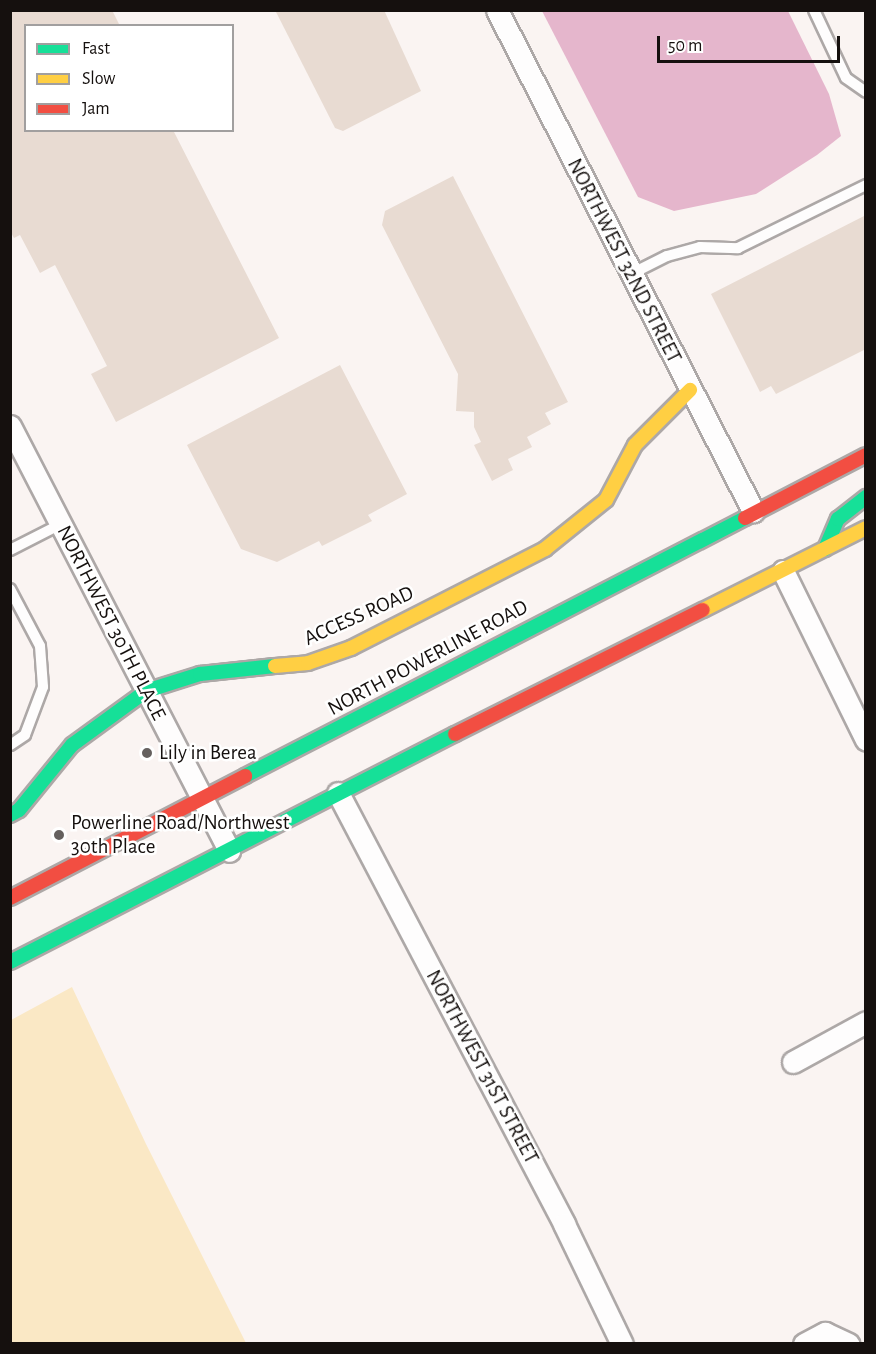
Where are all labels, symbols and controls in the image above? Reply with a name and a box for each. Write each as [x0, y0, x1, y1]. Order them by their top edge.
legend [24, 24, 234, 132]
scale bar [660, 24, 843, 62]
text: 50 m [668, 37, 702, 55]
text: Fast [82, 40, 110, 58]
text: Slow [82, 70, 115, 88]
text: Jam [82, 100, 110, 118]
street label: NORTHWEST 32ND STREET [561, 154, 687, 368]
street label: NORTHWEST 30TH PLACE [51, 521, 171, 725]
street label: ACCESS ROAD [300, 581, 418, 651]
street label: NORTH POWERLINE ROAD [324, 594, 532, 722]
place label: Lily in Berea [159, 740, 257, 766]
marker: Lily in Berea [140, 746, 154, 760]
place label: Powerline Road/Northwest 30th Place [71, 810, 289, 860]
marker: Powerline Road/Northwest 30th Place [52, 828, 66, 842]
street label: NORTHWEST 31ST STREET [420, 966, 544, 1168]

